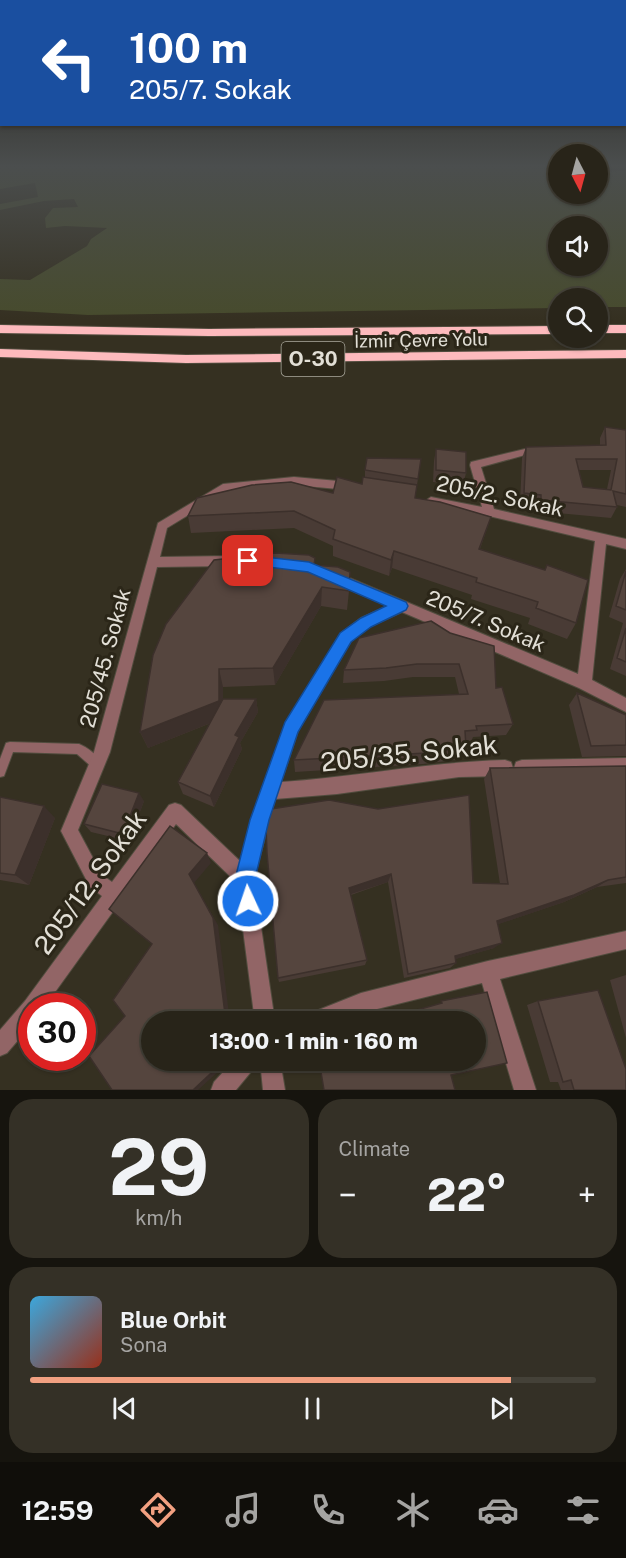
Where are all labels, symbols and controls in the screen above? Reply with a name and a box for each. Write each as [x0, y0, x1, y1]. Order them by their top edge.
text: 100 m [129, 23, 248, 72]
icon: left [30, 24, 108, 102]
text: 205/7. Sokak [129, 73, 292, 105]
north arrow [548, 144, 608, 204]
map controls [548, 144, 608, 348]
button: sound [548, 216, 608, 276]
button: search [548, 288, 608, 348]
street label: İzmir Çevre Yolu [354, 327, 488, 352]
road number: O-30 [282, 342, 344, 376]
street label: 205/2. Sokak [434, 470, 566, 522]
pin [222, 535, 273, 586]
icon: arrive [231, 544, 264, 577]
street label: 205/45. Sokak [74, 585, 136, 730]
street label: 205/7. Sokak [423, 585, 549, 657]
street label: 205/35. Sokak [319, 728, 499, 778]
street label: 205/12. Sokak [27, 804, 153, 960]
position arrow [216, 869, 280, 933]
speed limit sign: 30 [18, 993, 96, 1071]
text: 13:00 · 1 min · 160 m [209, 1028, 418, 1054]
text: 29 [108, 1121, 209, 1213]
text: Climate [339, 1137, 410, 1161]
text: 22° [427, 1168, 507, 1221]
text: − [339, 1176, 357, 1214]
text: + [578, 1176, 596, 1214]
text: km/h [135, 1206, 182, 1230]
text: Blue Orbit [120, 1307, 227, 1333]
text: Sona [120, 1333, 167, 1357]
icon: previous [108, 1392, 141, 1425]
icon: pause [296, 1392, 329, 1425]
icon: next [485, 1392, 518, 1425]
icon: directions [137, 1489, 179, 1531]
icon: music [222, 1489, 264, 1531]
icon: phone [307, 1489, 349, 1531]
icon: climate [392, 1489, 434, 1531]
icon: car [477, 1489, 519, 1531]
icon: filters [562, 1489, 604, 1531]
text: 12:59 [22, 1494, 94, 1526]

